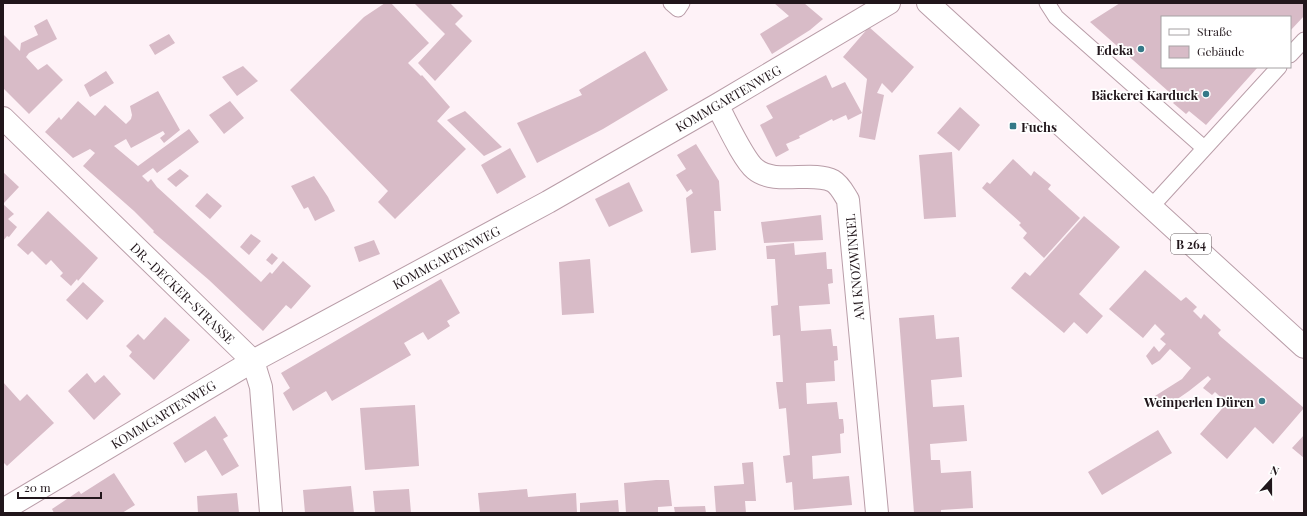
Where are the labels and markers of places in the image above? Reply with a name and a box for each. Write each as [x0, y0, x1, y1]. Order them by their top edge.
place label: Edeka [1096, 41, 1133, 58]
marker: Edeka [1136, 44, 1146, 54]
place label: Bäckerei Karduck [1091, 86, 1198, 103]
marker: Bäckerei Karduck [1201, 89, 1211, 99]
place label: Fuchs [1021, 118, 1057, 135]
marker: Fuchs [1008, 121, 1018, 131]
place label: Weinperlen Düren [1143, 393, 1254, 410]
marker: Weinperlen Düren [1257, 396, 1267, 406]

